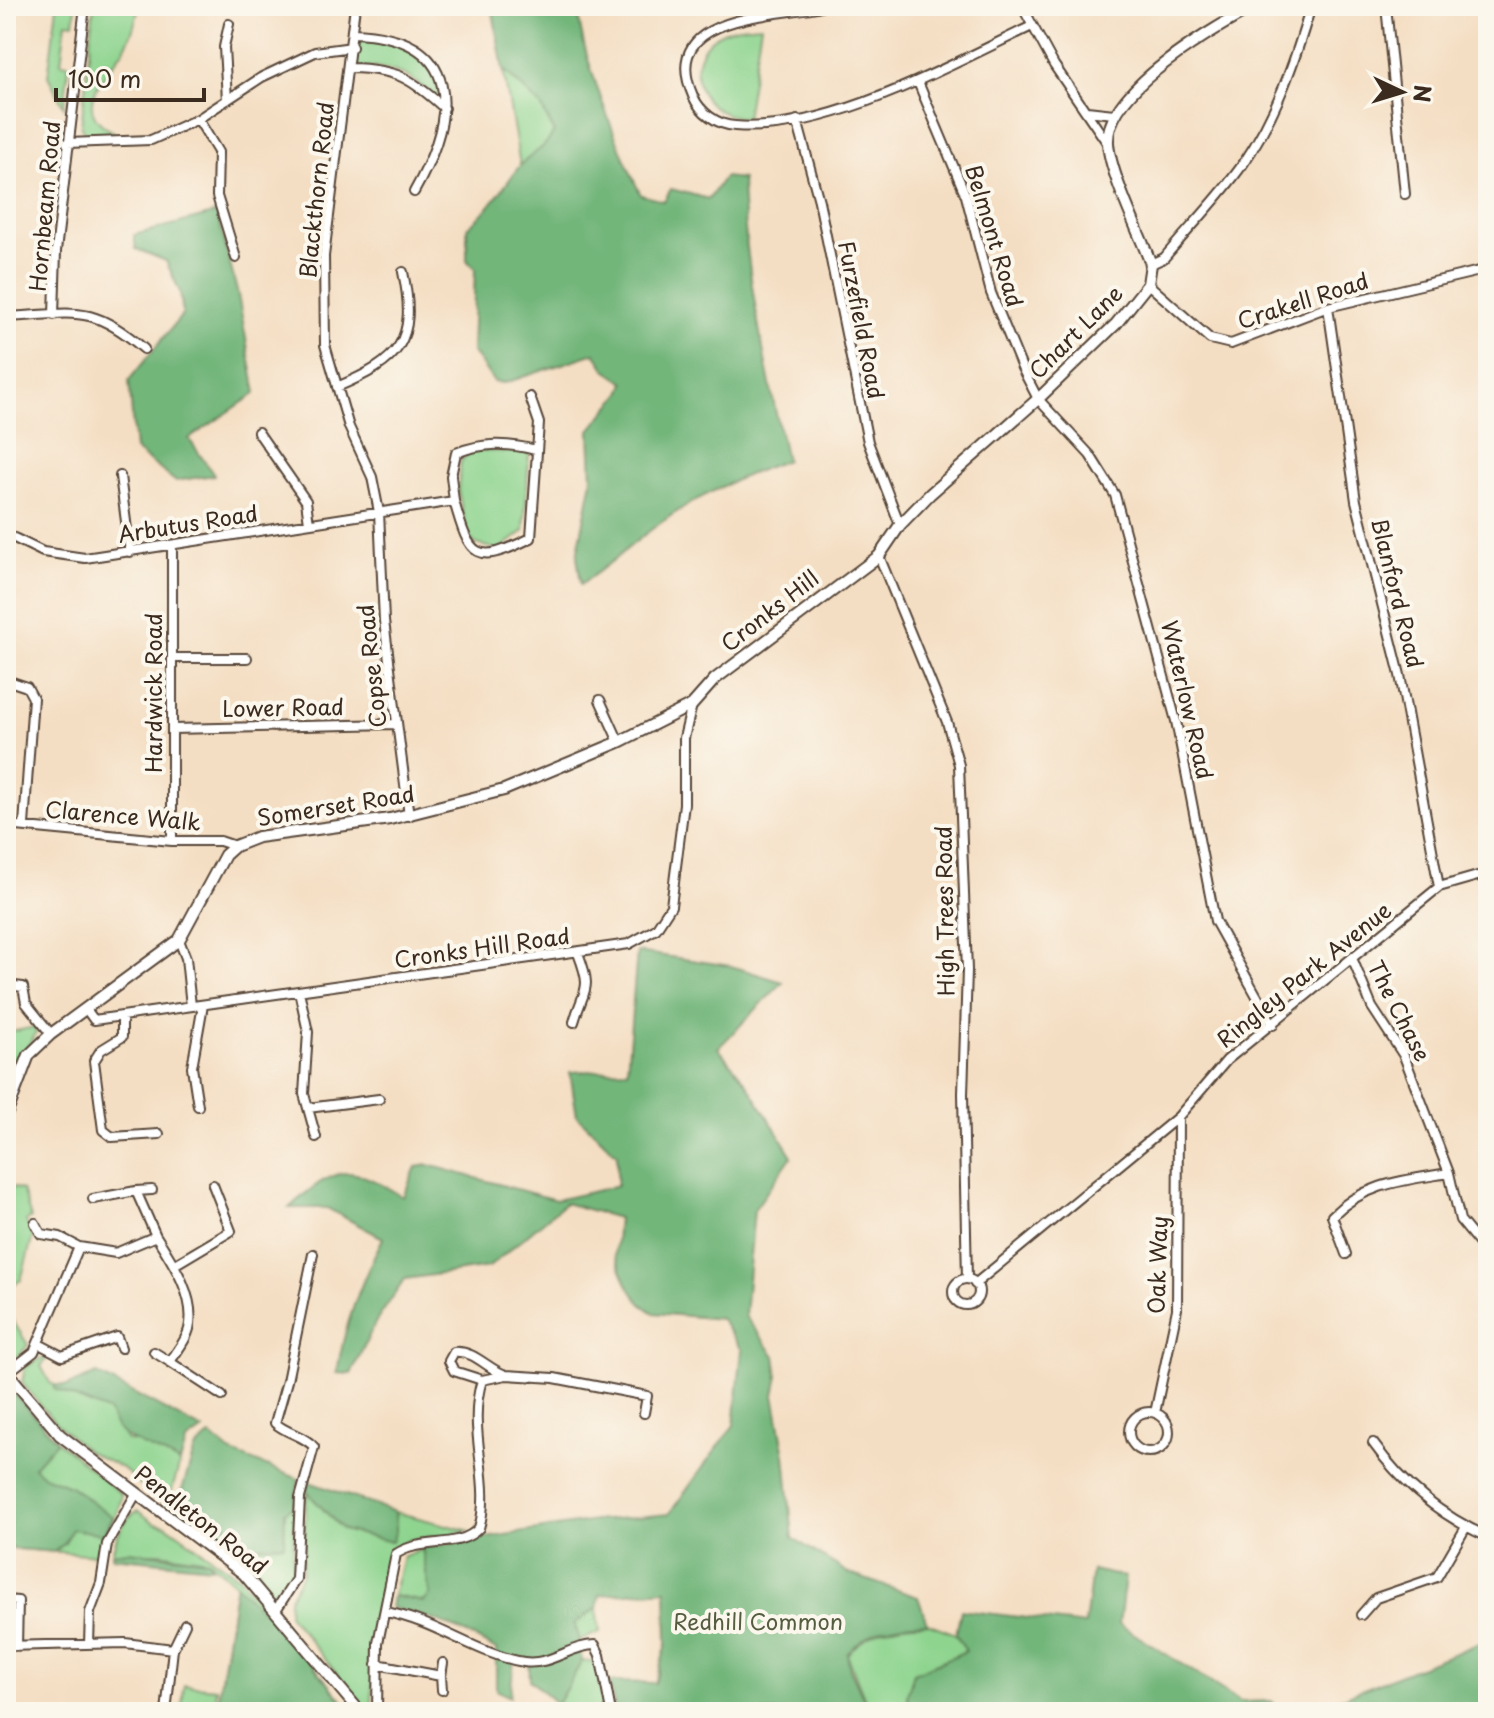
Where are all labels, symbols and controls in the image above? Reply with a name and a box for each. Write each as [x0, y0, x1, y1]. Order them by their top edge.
scale bar [56, 52, 204, 102]
north arrow [1362, 52, 1442, 132]
text: 100 m [68, 60, 141, 96]
text: N [1406, 84, 1441, 103]
street label: Blackthorn Road [290, 100, 341, 280]
street label: Hornbeam Road [20, 119, 67, 293]
street label: Belmont Road [958, 160, 1033, 311]
street label: Furzefield Road [831, 238, 894, 402]
street label: Crakell Road [1233, 263, 1372, 336]
street label: Chart Lane [1020, 276, 1129, 385]
street label: Arbutus Road [116, 495, 260, 550]
street label: Blanford Road [1364, 514, 1433, 671]
street label: Cronks Hill [713, 561, 825, 659]
street label: Copse Road [348, 603, 393, 729]
street label: Hardwick Road [136, 613, 169, 773]
street label: Waterlow Road [1154, 617, 1223, 782]
street label: Lower Road [222, 689, 344, 724]
street label: Somerset Road [255, 776, 417, 833]
street label: Clarence Walk [44, 791, 202, 838]
street label: High Trees Road [926, 826, 961, 996]
street label: Ringley Park Avenue [1209, 893, 1397, 1055]
street label: Cronks Hill Road [392, 918, 572, 975]
street label: The Chase [1361, 954, 1440, 1067]
street label: Oak Way [1138, 1215, 1175, 1315]
street label: Pendleton Road [128, 1456, 276, 1581]
park label: Redhill Common [673, 1604, 843, 1637]

